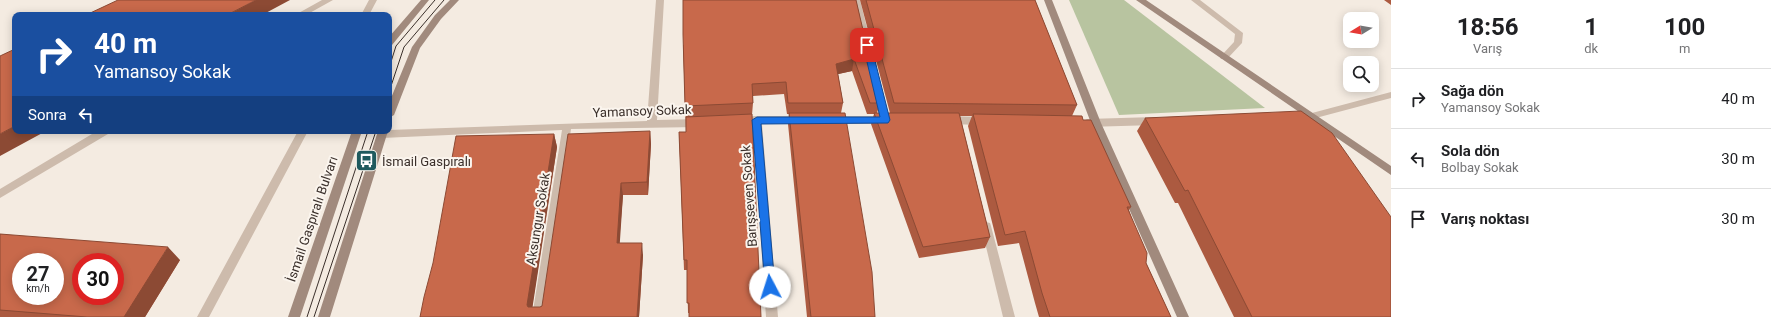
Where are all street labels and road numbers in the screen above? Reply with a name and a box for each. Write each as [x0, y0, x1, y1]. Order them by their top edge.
street label: Yamansoy Sokak [592, 102, 692, 120]
street label: Barışseven Sokak [738, 144, 760, 247]
street label: İsmail Gaspıralı Bulvarı [283, 154, 341, 284]
street label: Aksungur Sokak [523, 171, 553, 266]

